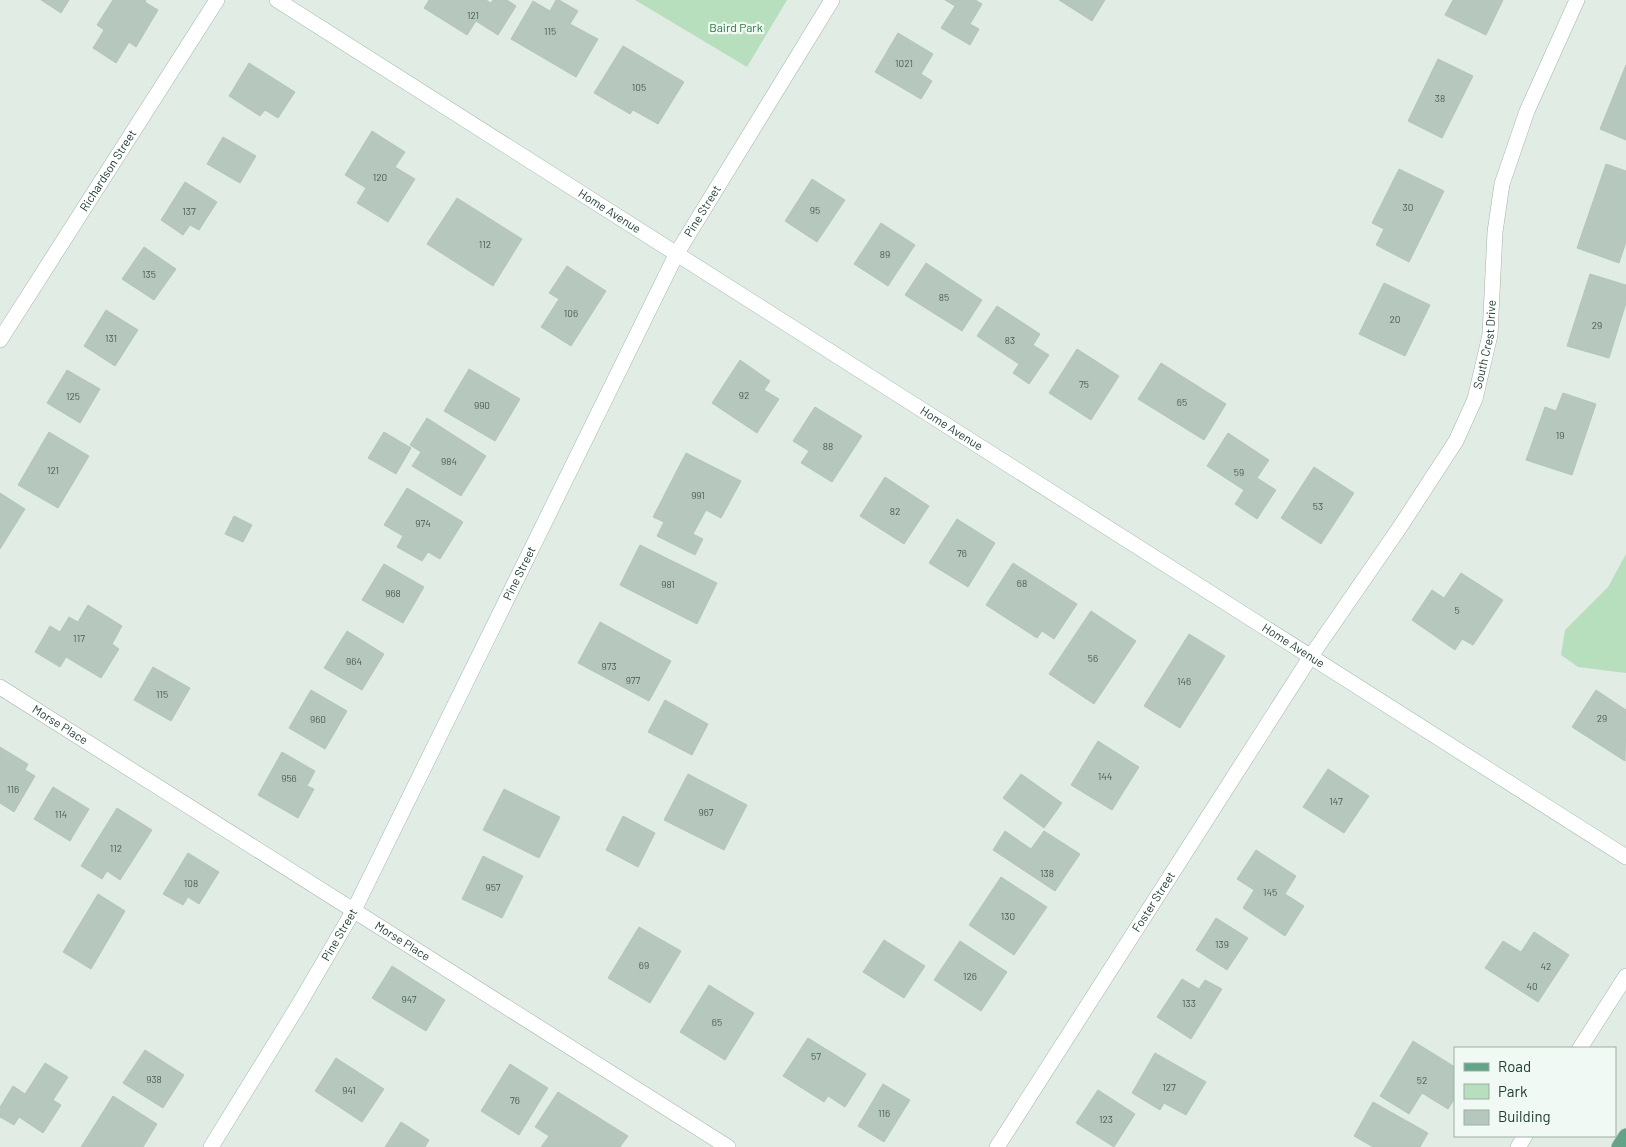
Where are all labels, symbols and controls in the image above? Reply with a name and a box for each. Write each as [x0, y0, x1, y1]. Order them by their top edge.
house number: 121 [467, 9, 479, 21]
park label: Baird Park [709, 20, 763, 34]
house number: 115 [544, 25, 556, 37]
house number: 1021 [895, 57, 913, 69]
house number: 105 [632, 81, 646, 93]
house number: 38 [1435, 92, 1445, 104]
street label: Richardson Street [76, 127, 139, 213]
house number: 120 [373, 171, 387, 183]
street label: Pine Street [681, 182, 723, 239]
street label: Home Avenue [576, 185, 644, 235]
house number: 30 [1403, 201, 1413, 213]
house number: 95 [810, 204, 820, 216]
house number: 137 [182, 205, 196, 217]
house number: 112 [479, 238, 491, 250]
house number: 89 [880, 248, 890, 260]
house number: 135 [142, 268, 156, 280]
house number: 85 [939, 291, 949, 303]
street label: South Crest Drive [1470, 299, 1498, 390]
house number: 106 [564, 307, 578, 319]
house number: 20 [1389, 313, 1401, 325]
house number: 29 [1592, 319, 1602, 331]
house number: 131 [105, 332, 117, 344]
house number: 83 [1005, 334, 1015, 346]
house number: 75 [1079, 378, 1089, 390]
house number: 92 [739, 389, 749, 401]
house number: 125 [66, 390, 80, 402]
house number: 65 [1177, 396, 1187, 408]
house number: 990 [474, 399, 490, 411]
street label: Home Avenue [918, 403, 986, 453]
house number: 19 [1556, 429, 1564, 441]
house number: 88 [823, 440, 833, 452]
house number: 984 [441, 455, 457, 467]
house number: 121 [47, 464, 59, 476]
house number: 59 [1234, 466, 1244, 478]
house number: 991 [691, 489, 705, 501]
house number: 53 [1313, 500, 1323, 512]
house number: 82 [890, 505, 900, 517]
house number: 974 [415, 517, 431, 529]
street label: Pine Street [500, 544, 538, 602]
house number: 76 [957, 547, 967, 559]
house number: 68 [1017, 577, 1027, 589]
house number: 981 [661, 578, 675, 590]
house number: 968 [385, 587, 401, 599]
house number: 5 [1454, 604, 1460, 616]
street label: Home Avenue [1260, 620, 1328, 670]
house number: 117 [73, 632, 85, 644]
house number: 56 [1088, 652, 1098, 664]
house number: 964 [346, 655, 362, 667]
house number: 973 [601, 660, 617, 672]
house number: 977 [626, 674, 641, 686]
house number: 146 [1177, 675, 1191, 687]
house number: 115 [156, 688, 168, 700]
street label: Morse Place [30, 701, 91, 747]
house number: 29 [1597, 712, 1607, 724]
house number: 960 [310, 713, 326, 725]
house number: 144 [1098, 770, 1112, 782]
house number: 956 [281, 772, 297, 784]
house number: 116 [7, 783, 19, 795]
house number: 147 [1329, 795, 1343, 807]
house number: 967 [698, 806, 714, 818]
house number: 114 [55, 808, 67, 820]
house number: 112 [110, 842, 122, 854]
house number: 138 [1040, 867, 1054, 879]
street label: Foster Street [1128, 869, 1177, 934]
house number: 108 [184, 877, 198, 889]
house number: 957 [485, 881, 501, 893]
house number: 145 [1263, 886, 1277, 898]
street label: Pine Street [318, 906, 359, 963]
house number: 130 [1001, 910, 1015, 922]
street label: Morse Place [373, 918, 433, 963]
house number: 139 [1215, 938, 1229, 950]
house number: 69 [639, 959, 649, 971]
house number: 42 [1541, 960, 1551, 972]
house number: 126 [963, 970, 977, 982]
house number: 40 [1526, 980, 1538, 992]
house number: 947 [401, 993, 417, 1005]
house number: 133 [1182, 997, 1196, 1009]
house number: 65 [712, 1016, 722, 1028]
legend [1454, 1047, 1616, 1137]
house number: 57 [811, 1050, 821, 1062]
text: Road [1498, 1057, 1531, 1075]
house number: 938 [146, 1073, 162, 1085]
house number: 52 [1417, 1074, 1427, 1086]
house number: 127 [1162, 1081, 1176, 1093]
text: Park [1498, 1082, 1528, 1100]
house number: 941 [342, 1084, 356, 1096]
house number: 76 [510, 1094, 520, 1106]
house number: 116 [878, 1107, 890, 1119]
text: Building [1498, 1107, 1551, 1125]
house number: 123 [1099, 1113, 1113, 1125]

